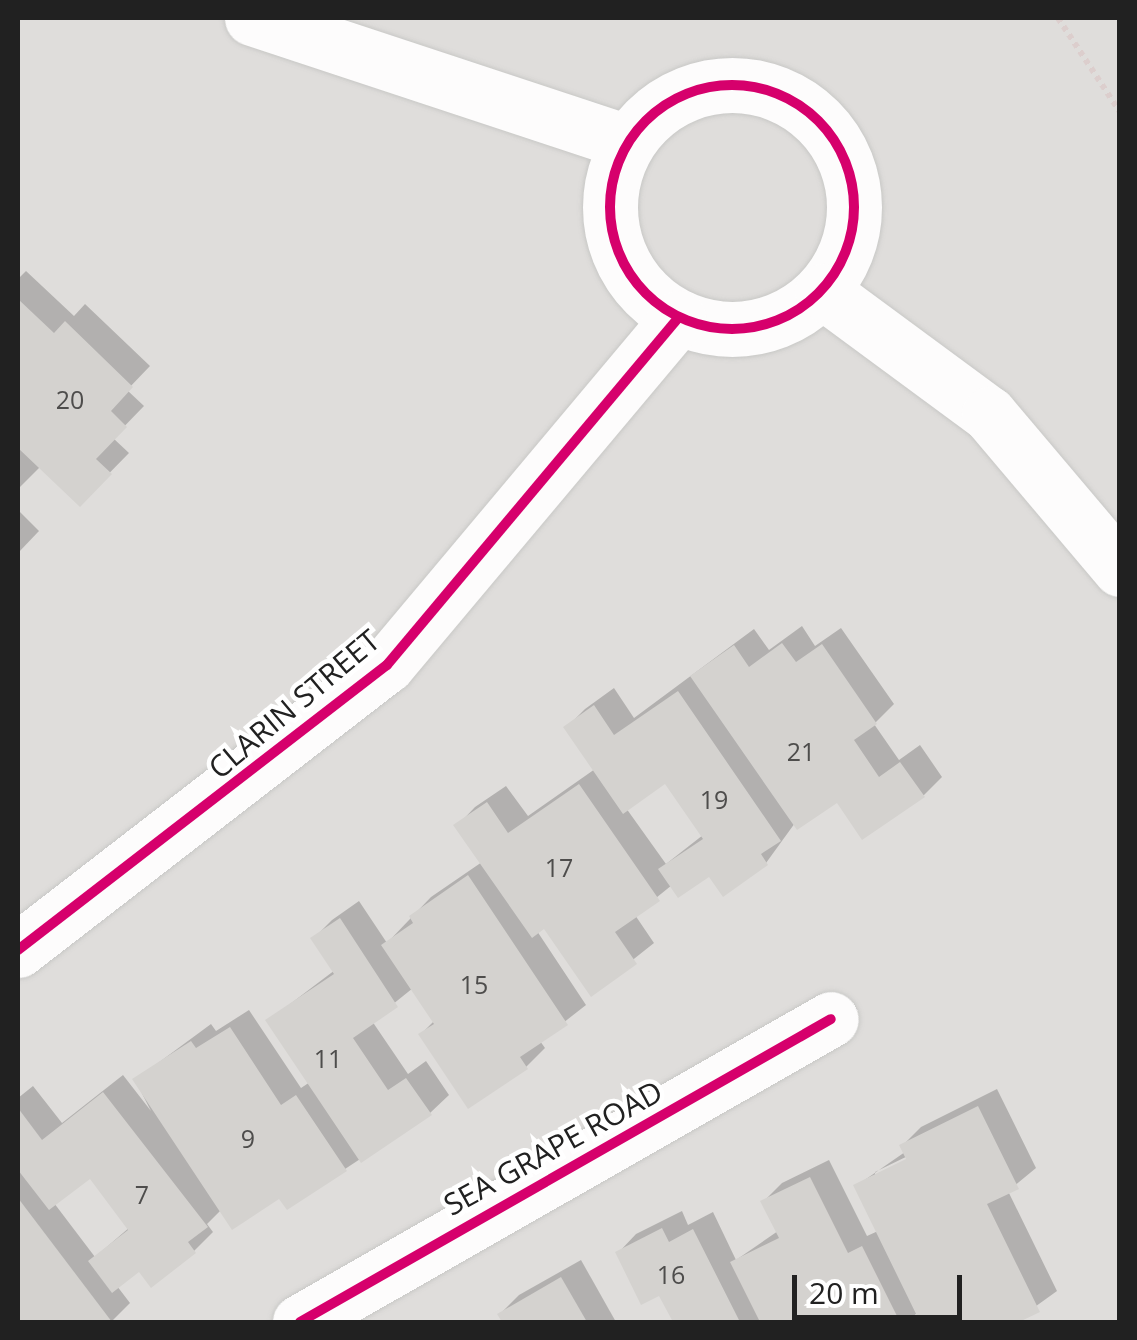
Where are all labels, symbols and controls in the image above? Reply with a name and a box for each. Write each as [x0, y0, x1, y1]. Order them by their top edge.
house number: 20 [56, 384, 84, 414]
street label: CLARIN STREET [201, 622, 387, 786]
house number: 21 [787, 736, 815, 766]
house number: 19 [700, 784, 728, 814]
house number: 17 [545, 852, 573, 882]
house number: 15 [460, 969, 488, 999]
house number: 11 [314, 1043, 342, 1073]
street label: SEA GRAPE ROAD [437, 1073, 669, 1223]
house number: 9 [241, 1123, 255, 1153]
house number: 7 [135, 1179, 149, 1209]
scale bar [797, 1255, 967, 1317]
house number: 16 [657, 1259, 685, 1289]
text: 20 m [809, 1272, 879, 1313]

